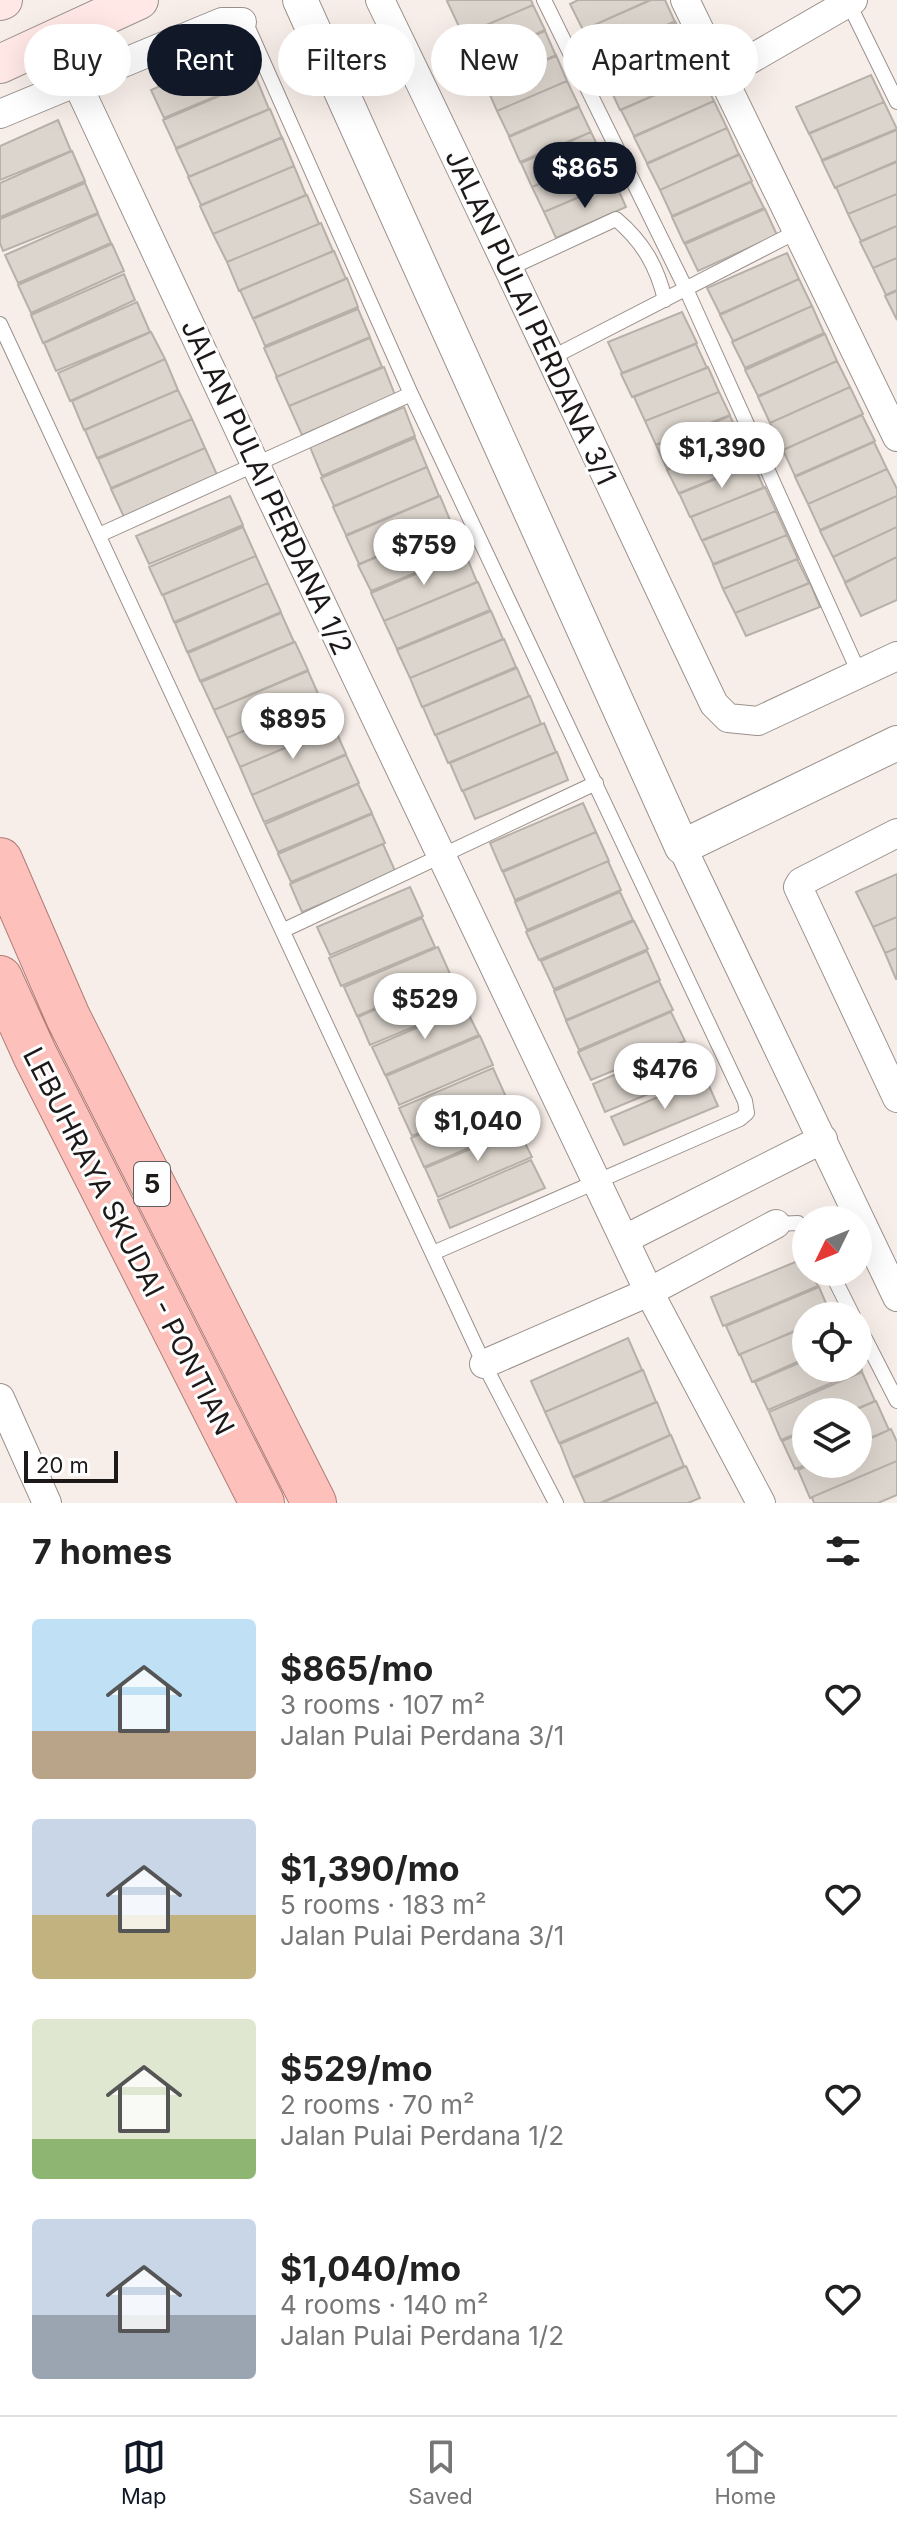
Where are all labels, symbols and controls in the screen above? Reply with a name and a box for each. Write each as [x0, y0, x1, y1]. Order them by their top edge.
chip: Buy [24, 24, 131, 96]
chip: Rent [147, 24, 262, 96]
chip: Filters [278, 24, 415, 96]
chip: New [431, 24, 547, 96]
chip: Apartment [563, 24, 758, 96]
pin: $865 [538, 142, 632, 210]
street label: JALAN PULAI PERDANA 3/1 [438, 144, 624, 490]
text: $865 [551, 152, 619, 183]
street label: JALAN PULAI PERDANA 1/2 [174, 314, 360, 660]
pin: $1,390 [657, 422, 787, 490]
text: $1,390 [678, 432, 766, 463]
pin: $759 [377, 519, 471, 587]
text: $759 [391, 529, 457, 560]
pin: $895 [246, 693, 340, 761]
text: $895 [259, 703, 327, 734]
pin: $529 [378, 973, 472, 1041]
text: $529 [392, 983, 458, 1014]
street label: LEBUHRAYA SKUDAI - PONTIAN [16, 1041, 242, 1441]
pin: $476 [618, 1043, 712, 1111]
text: $476 [632, 1053, 698, 1084]
pin: $1,040 [413, 1095, 543, 1163]
text: $1,040 [434, 1105, 522, 1136]
road number: 5 [134, 1162, 170, 1206]
north arrow [792, 1206, 872, 1286]
map controls [792, 1206, 872, 1478]
button: locate [792, 1302, 872, 1382]
button: layers [792, 1398, 872, 1478]
scale bar [24, 1447, 118, 1483]
text: 20 m [36, 1452, 89, 1478]
icon: filters [821, 1529, 865, 1573]
text: 7 homes [32, 1531, 172, 1572]
text: $865/mo [280, 1648, 433, 1689]
icon: home [96, 1651, 192, 1747]
icon: heart [821, 1677, 865, 1721]
text: 3 rooms · 107 m² [280, 1689, 485, 1720]
text: Jalan Pulai Perdana 3/1 [280, 1720, 564, 1751]
text: $1,390/mo [280, 1848, 460, 1889]
icon: home [96, 1851, 192, 1947]
icon: heart [821, 1877, 865, 1921]
text: 5 rooms · 183 m² [280, 1889, 487, 1920]
text: Jalan Pulai Perdana 3/1 [280, 1920, 564, 1951]
text: $529/mo [280, 2048, 433, 2089]
icon: home [96, 2051, 192, 2147]
icon: heart [821, 2077, 865, 2121]
text: 2 rooms · 70 m² [280, 2089, 475, 2120]
text: Jalan Pulai Perdana 1/2 [280, 2120, 564, 2151]
text: $1,040/mo [280, 2248, 461, 2289]
icon: home [96, 2251, 192, 2347]
icon: heart [821, 2277, 865, 2321]
text: 4 rooms · 140 m² [280, 2289, 489, 2320]
text: Jalan Pulai Perdana 1/2 [280, 2320, 564, 2351]
tab: Map [121, 2435, 167, 2509]
tab: Saved [408, 2435, 473, 2509]
tab: Home [714, 2435, 776, 2509]

